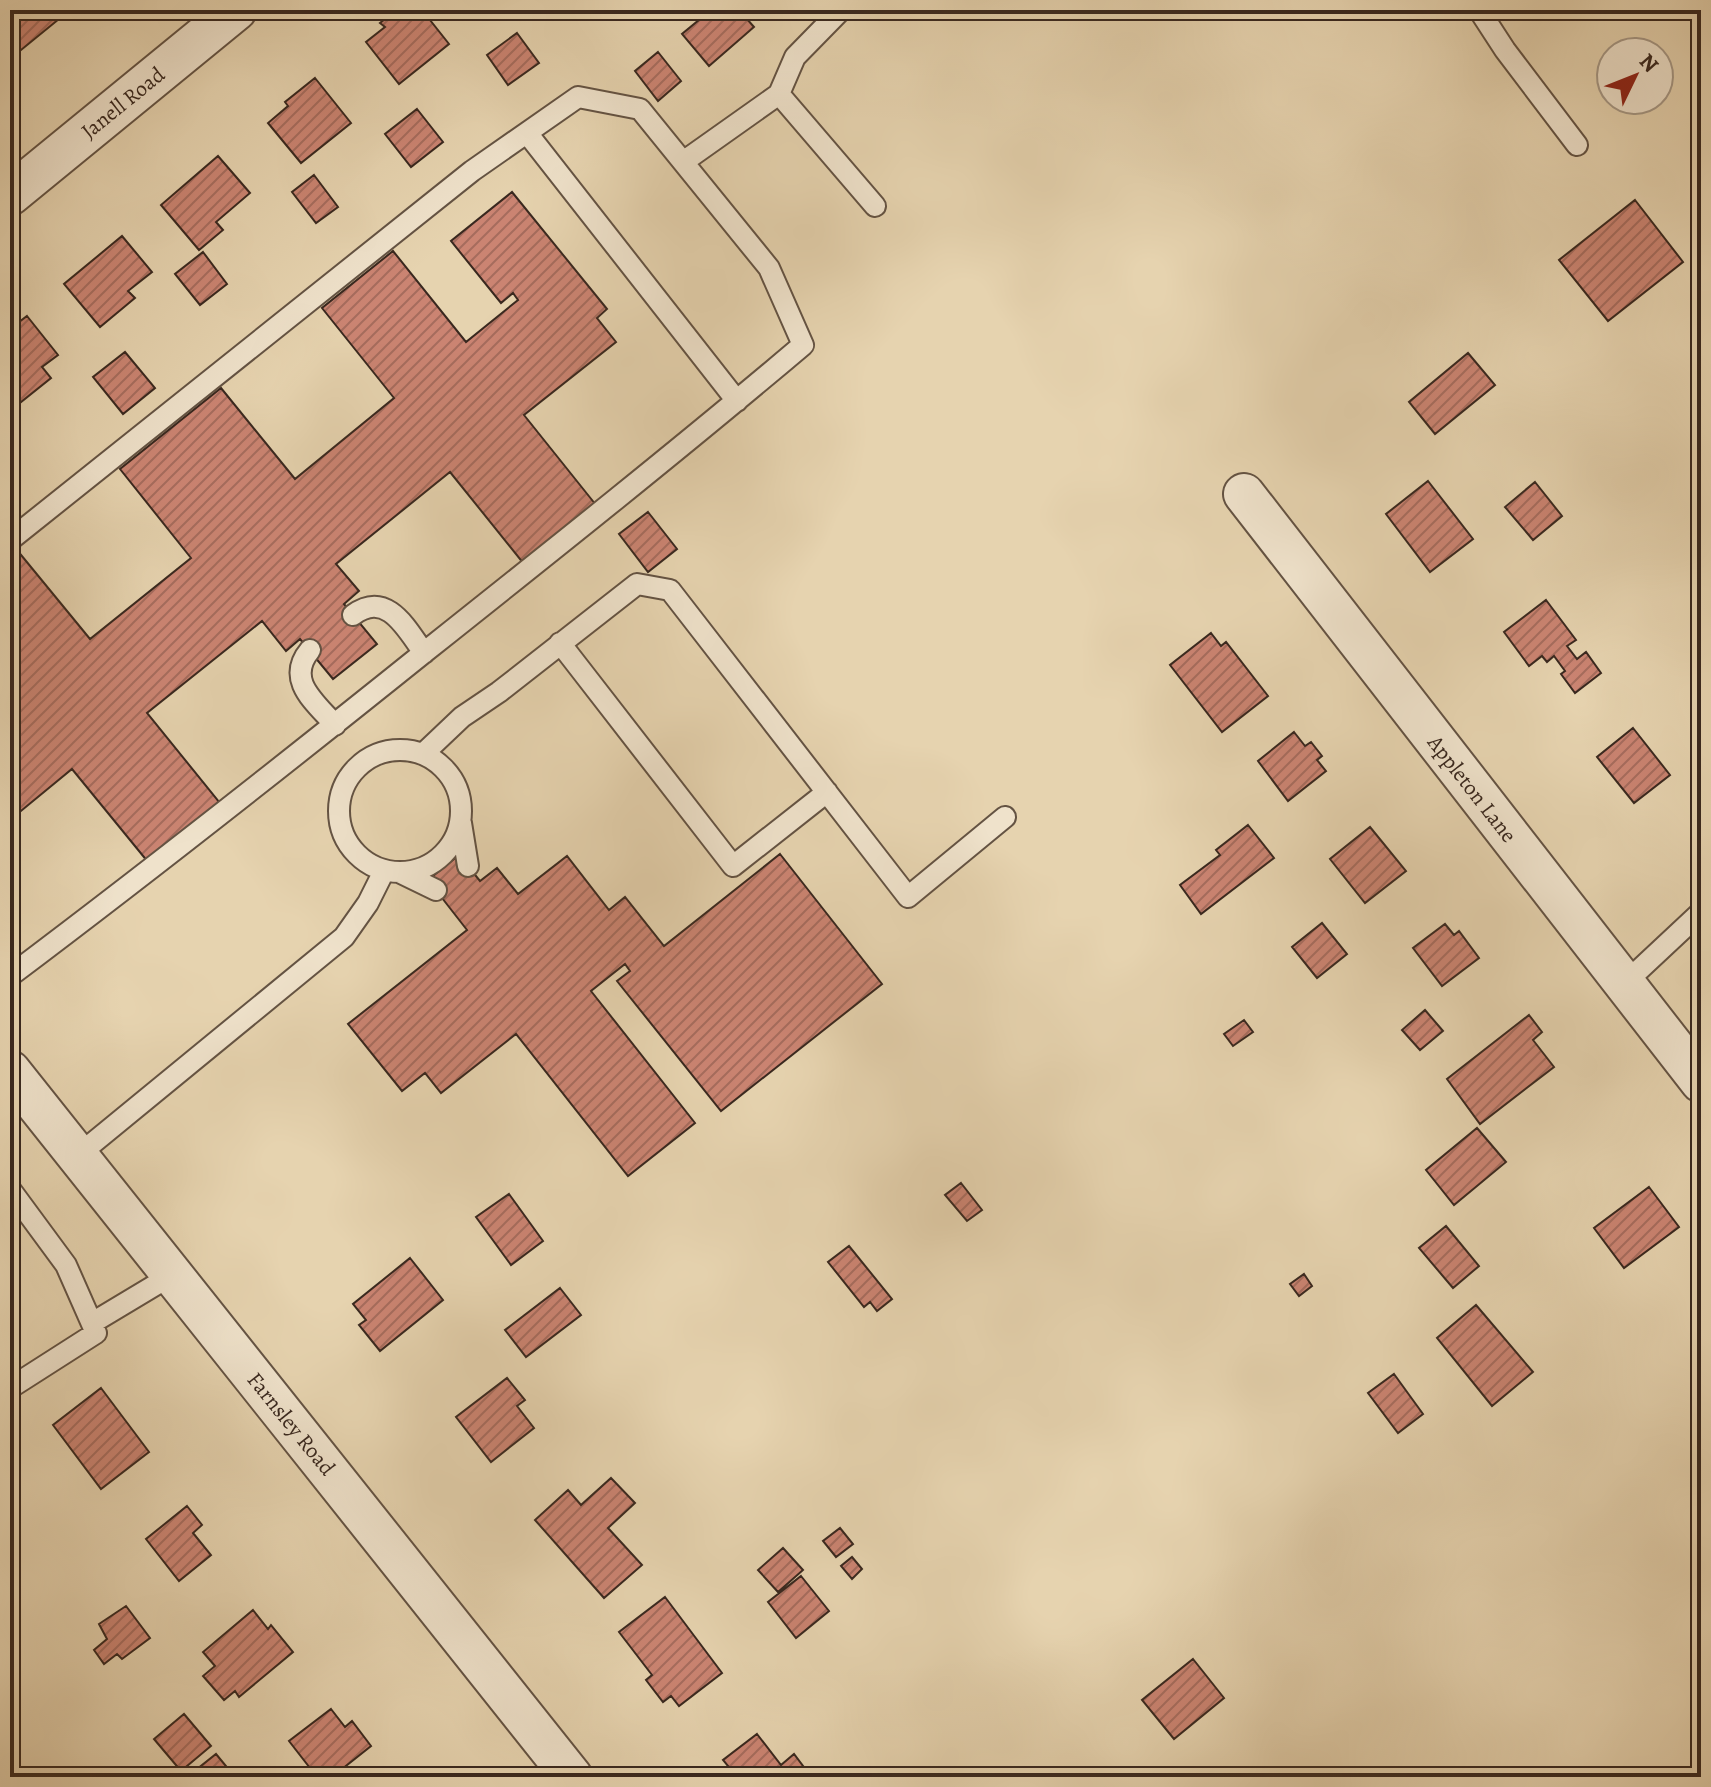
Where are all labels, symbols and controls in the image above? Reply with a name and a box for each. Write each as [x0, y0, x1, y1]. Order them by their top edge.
north arrow [1595, 36, 1675, 116]
text: N [1632, 47, 1665, 79]
street label: Janell Road [75, 60, 171, 146]
street label: Appleton Lane [1420, 728, 1523, 849]
street label: Farnsley Road [240, 1366, 342, 1482]

